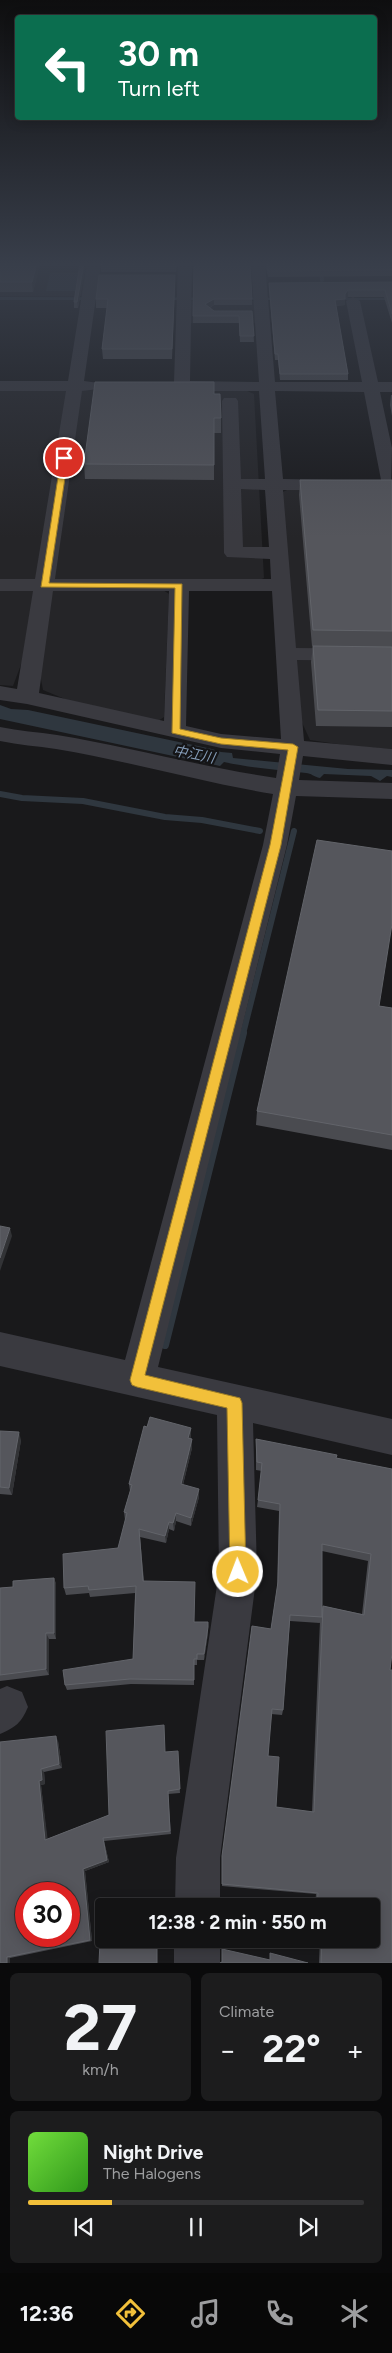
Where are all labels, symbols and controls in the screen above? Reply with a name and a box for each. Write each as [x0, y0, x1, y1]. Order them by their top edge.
text: 30 m [118, 33, 199, 75]
icon: left [35, 35, 100, 100]
text: Turn left [118, 75, 200, 102]
pin [43, 437, 85, 479]
icon: arrive [50, 444, 78, 472]
water label: 中江川 [172, 742, 218, 767]
position arrow [211, 1545, 263, 1597]
speed limit sign: 30 [15, 1882, 80, 1947]
text: 12:38 · 2 min · 550 m [148, 1911, 327, 1934]
text: 27 [64, 1988, 137, 2066]
text: Climate [219, 2002, 274, 2021]
text: 22° [262, 2026, 321, 2072]
text: − [219, 2033, 236, 2067]
text: + [347, 2033, 364, 2067]
text: km/h [82, 2060, 119, 2079]
text: Night Drive [103, 2141, 203, 2164]
text: The Halogens [103, 2164, 201, 2183]
icon: previous [70, 2213, 98, 2241]
icon: pause [182, 2213, 210, 2241]
icon: next [294, 2213, 322, 2241]
icon: directions [113, 2296, 148, 2331]
icon: music [188, 2296, 223, 2331]
icon: phone [262, 2296, 297, 2331]
icon: climate [337, 2296, 372, 2331]
text: 12:36 [20, 2300, 73, 2327]

